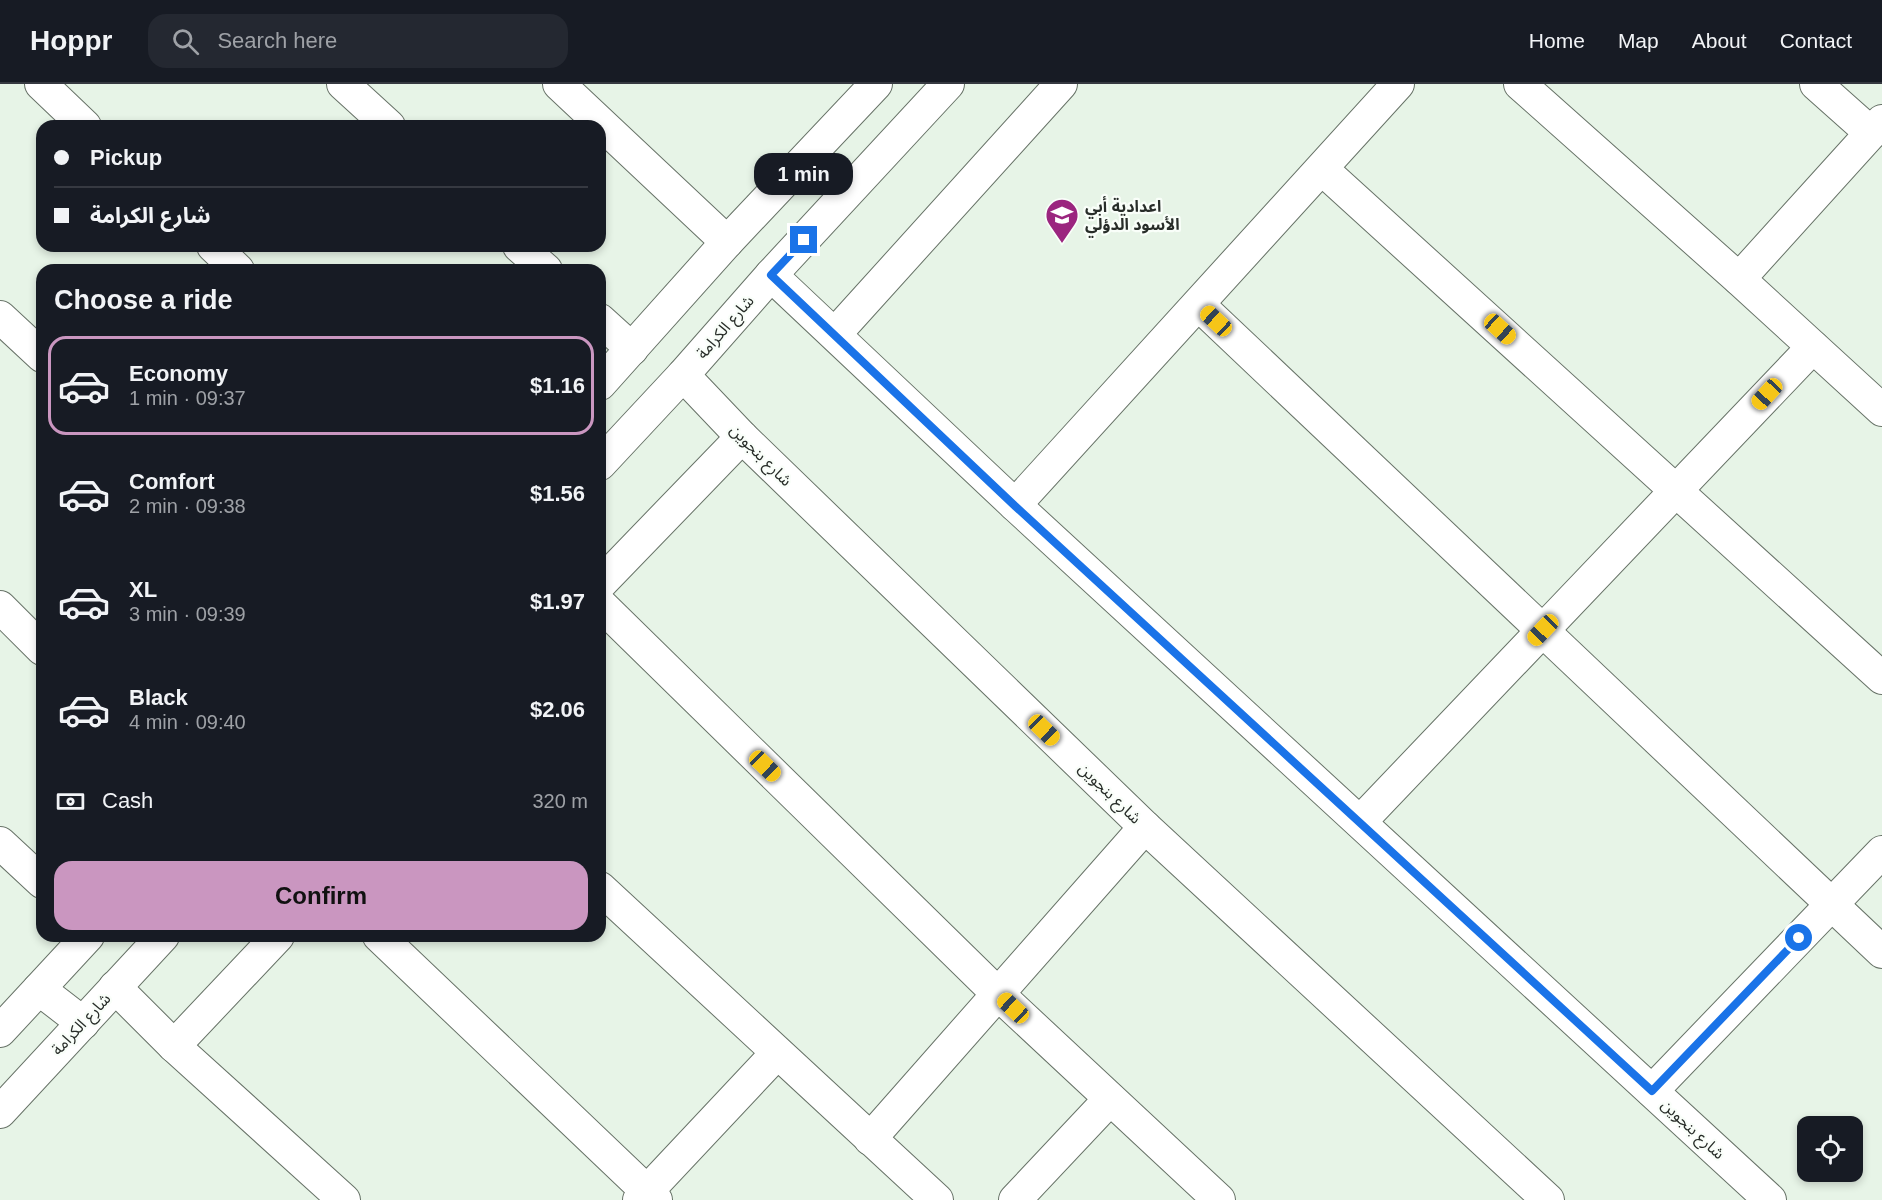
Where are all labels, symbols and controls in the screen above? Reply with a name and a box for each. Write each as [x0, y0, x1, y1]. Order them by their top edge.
search box [148, 14, 568, 68]
text: Hoppr [30, 25, 112, 56]
icon: search [169, 25, 202, 58]
text: Search here [217, 28, 337, 53]
text: Home [1529, 29, 1585, 52]
text: Map [1618, 29, 1659, 52]
text: About [1692, 29, 1747, 52]
text: Contact [1780, 29, 1852, 52]
text: Pickup [90, 145, 162, 170]
callout: 1 min [754, 153, 854, 195]
text: 1 min [777, 163, 830, 185]
place label: اعدادية أبي الأسود الدؤلي [1085, 196, 1180, 237]
school or university icon: اعدادية أبي الأسود الدؤلي [1044, 197, 1080, 244]
text: شارع الكرامة [90, 203, 211, 228]
route end [790, 226, 817, 253]
text: Choose a ride [54, 285, 233, 315]
street label: شارع الكرامة [693, 292, 760, 365]
car [1197, 302, 1235, 340]
car [1481, 310, 1519, 348]
icon: car [57, 359, 111, 413]
text: Economy [129, 361, 228, 386]
text: $1.16 [530, 373, 585, 398]
car [1748, 375, 1786, 413]
text: 1 min · 09:37 [129, 387, 246, 409]
street label: شارع بنجوين [724, 421, 795, 492]
icon: car [57, 467, 111, 521]
text: Comfort [129, 469, 215, 494]
text: $1.56 [530, 481, 585, 506]
text: 2 min · 09:38 [129, 495, 246, 517]
icon: car [57, 575, 111, 629]
text: XL [129, 577, 157, 602]
text: $1.97 [530, 589, 585, 614]
text: 3 min · 09:39 [129, 603, 246, 625]
car [1524, 611, 1562, 649]
icon: car [57, 683, 111, 737]
text: Black [129, 685, 188, 710]
text: $2.06 [530, 697, 585, 722]
text: 4 min · 09:40 [129, 711, 246, 733]
car [1025, 711, 1063, 749]
car [746, 747, 784, 785]
street label: شارع بنجوين [1073, 759, 1145, 830]
icon: cash [54, 785, 87, 818]
text: Cash [102, 788, 153, 813]
text: 320 m [532, 790, 588, 812]
button: Confirm [54, 861, 588, 930]
route start [1785, 924, 1812, 951]
car [994, 989, 1032, 1027]
street label: شارع الكرامة [48, 990, 117, 1061]
street label: شارع بنجوين [1655, 1096, 1728, 1165]
map controls [1797, 1116, 1863, 1182]
button: locate [1797, 1116, 1863, 1182]

